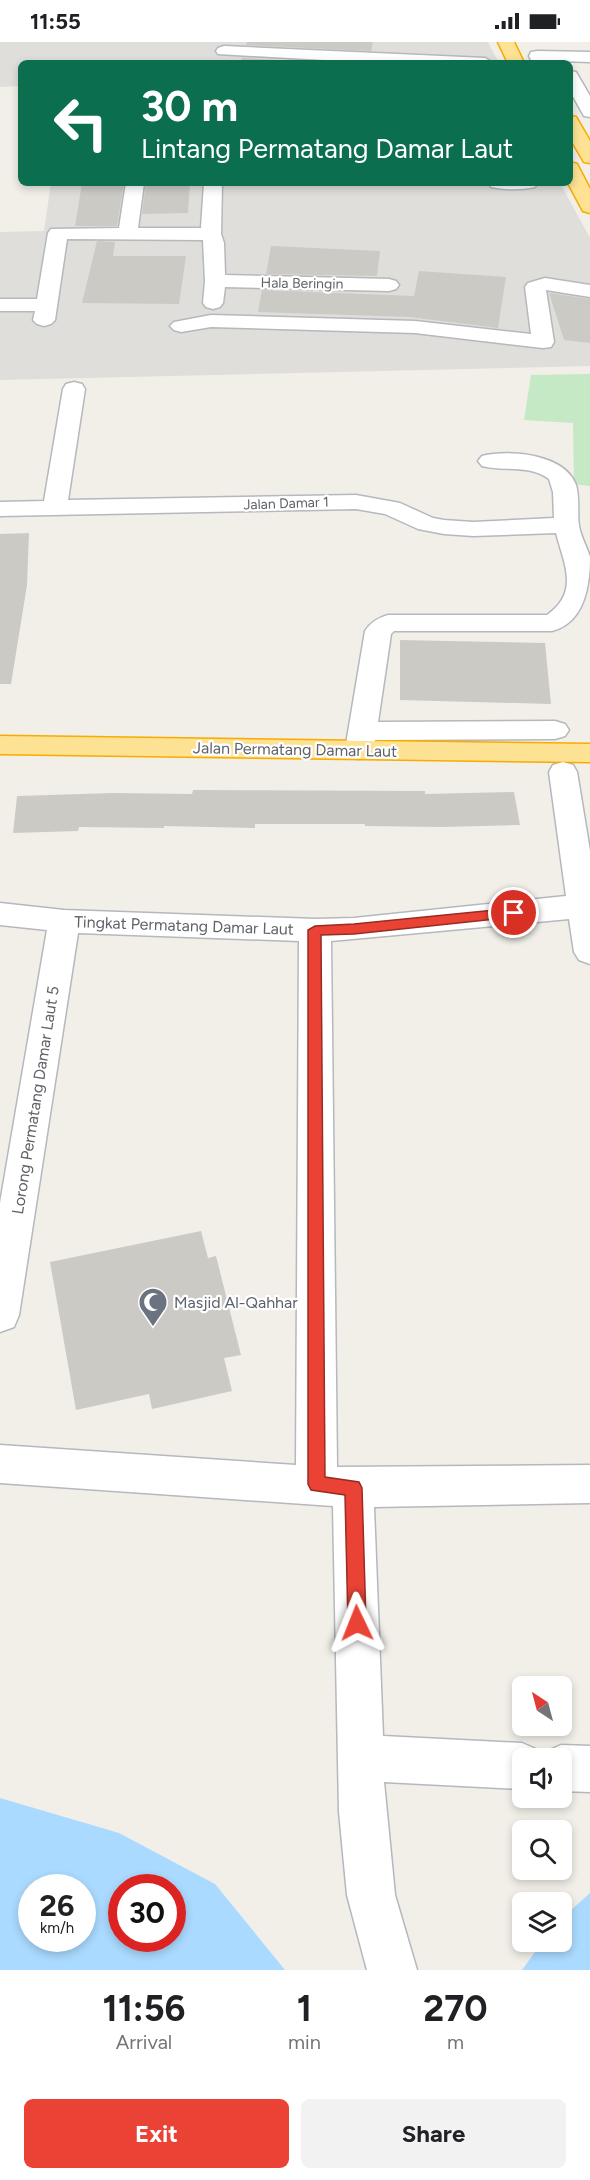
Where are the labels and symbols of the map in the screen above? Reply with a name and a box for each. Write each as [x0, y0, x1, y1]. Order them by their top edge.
street label: Hala Beringin [261, 274, 344, 293]
street label: Jalan Damar 1 [243, 494, 329, 513]
street label: Jalan Permatang Damar Laut [193, 738, 397, 761]
pin [488, 887, 539, 938]
street label: Tingkat Permatang Damar Laut [74, 912, 294, 939]
street label: Lorong Permatang Damar Laut 5 [8, 985, 63, 1216]
mosque icon: Masjid Al-Qahhar [137, 1286, 169, 1328]
place label: Masjid Al-Qahhar [174, 1293, 298, 1312]
position arrow [325, 1591, 389, 1655]
north arrow [512, 1676, 572, 1736]
speed limit sign: 30 [108, 1874, 186, 1952]

